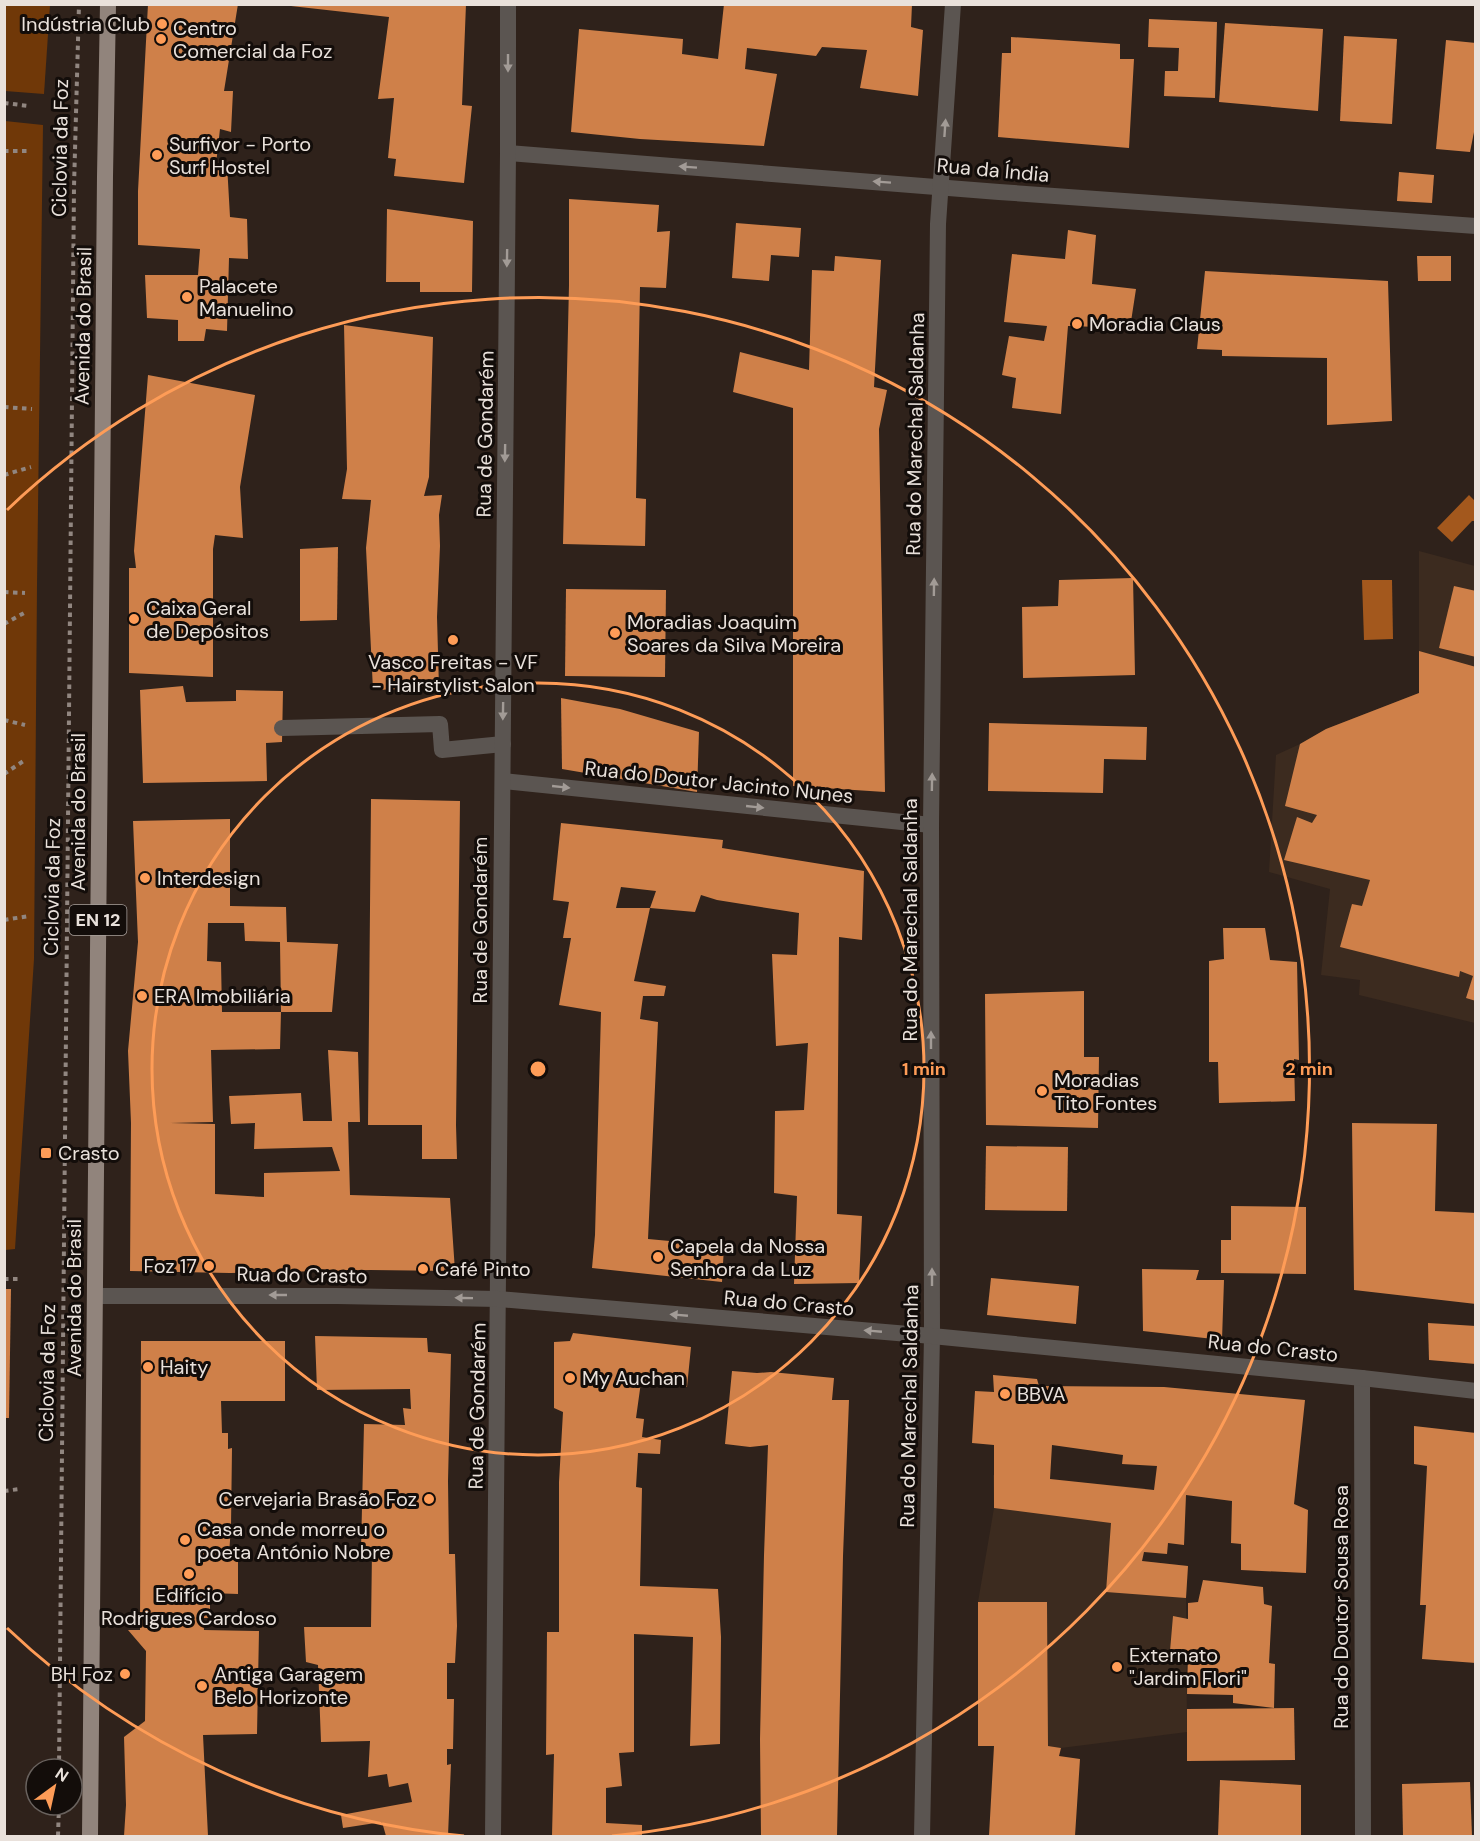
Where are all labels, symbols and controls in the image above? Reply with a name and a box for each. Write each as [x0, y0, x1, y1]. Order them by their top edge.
place label: Indústria Club [21, 11, 150, 37]
place label: Centro Comercial da Foz [173, 15, 332, 64]
marker: Indústria Club [155, 17, 169, 31]
marker: Centro Comercial da Foz [154, 32, 168, 46]
one-way arrow [503, 53, 513, 72]
street label: Ciclovia da Foz [46, 79, 74, 217]
one-way arrow [940, 119, 949, 138]
place label: Surfivor - Porto Surf Hostel [169, 131, 311, 180]
marker: Surfivor - Porto Surf Hostel [150, 148, 164, 162]
street label: Rua da Índia [936, 152, 1050, 188]
one-way arrow [678, 162, 697, 172]
one-way arrow [872, 177, 891, 187]
street label: Avenida do Brasil [69, 247, 97, 405]
one-way arrow [502, 248, 512, 267]
place label: Palacete Manuelino [199, 273, 294, 322]
marker: Palacete Manuelino [180, 290, 194, 304]
place label: Moradia Claus [1089, 311, 1221, 337]
street label: Rua do Marechal Saldanha [900, 312, 930, 556]
marker: Moradia Claus [1070, 317, 1084, 331]
street label: Rua de Gondarém [471, 350, 499, 518]
one-way arrow [501, 443, 510, 462]
one-way arrow [929, 578, 939, 597]
place label: Caixa Geral de Depósitos [146, 595, 269, 644]
place label: Moradias Joaquim Soares da Silva Moreira [627, 609, 841, 658]
marker: Caixa Geral de Depósitos [127, 612, 141, 626]
marker: Moradias Joaquim Soares da Silva Moreira [608, 626, 622, 640]
marker: Vasco Freitas - VF - Hairstylist Salon [446, 633, 460, 647]
place label: Vasco Freitas - VF - Hairstylist Salon [368, 649, 538, 698]
one-way arrow [498, 701, 508, 720]
street label: Avenida do Brasil [65, 733, 91, 891]
street label: Rua do Doutor Jacinto Nunes [583, 755, 855, 809]
one-way arrow [927, 773, 936, 792]
one-way arrow [551, 782, 570, 792]
street label: Rua do Marechal Saldanha [897, 798, 923, 1042]
one-way arrow [745, 802, 764, 812]
street label: Ciclovia da Foz [38, 818, 66, 956]
street label: Rua de Gondarém [467, 837, 493, 1003]
place label: Interdesign [157, 865, 260, 891]
marker: Interdesign [138, 871, 152, 885]
road number: EN 12 [70, 905, 126, 935]
place label: ERA Imobiliária [154, 983, 291, 1009]
marker: ERA Imobiliária [135, 989, 149, 1003]
one-way arrow [926, 1031, 936, 1050]
text: 1 min [902, 1057, 946, 1081]
text: 2 min [1285, 1057, 1333, 1081]
centre of rings [528, 1059, 548, 1079]
place label: Moradias Tito Fontes [1054, 1067, 1157, 1116]
marker: Moradias Tito Fontes [1035, 1084, 1049, 1098]
place label: Crasto [58, 1140, 120, 1166]
marker: Crasto [39, 1146, 53, 1160]
street label: Avenida do Brasil [61, 1219, 87, 1377]
place label: Capela da Nossa Senhora da Luz [670, 1233, 825, 1282]
marker: Capela da Nossa Senhora da Luz [651, 1250, 665, 1264]
place label: Foz 17 [143, 1253, 197, 1279]
place label: Café Pinto [435, 1256, 531, 1282]
marker: Foz 17 [202, 1259, 216, 1273]
street label: Rua do Crasto [236, 1261, 368, 1289]
marker: Café Pinto [416, 1262, 430, 1276]
one-way arrow [927, 1268, 937, 1287]
street label: Rua do Crasto [723, 1284, 855, 1322]
street label: Rua do Marechal Saldanha [894, 1284, 924, 1528]
one-way arrow [269, 1291, 288, 1300]
one-way arrow [454, 1294, 473, 1303]
street label: Ciclovia da Foz [33, 1304, 61, 1442]
one-way arrow [670, 1310, 689, 1320]
street label: Rua de Gondarém [463, 1322, 491, 1490]
one-way arrow [864, 1326, 883, 1336]
street label: Rua do Crasto [1207, 1328, 1339, 1368]
place label: Haity [160, 1354, 208, 1380]
marker: Haity [141, 1360, 155, 1374]
place label: My Auchan [582, 1365, 685, 1391]
marker: My Auchan [563, 1371, 577, 1385]
place label: BBVA [1017, 1381, 1065, 1407]
marker: BBVA [998, 1387, 1012, 1401]
street label: Rua do Doutor Sousa Rosa [1328, 1485, 1354, 1729]
place label: Cervejaria Brasão Foz [219, 1486, 417, 1512]
marker: Cervejaria Brasão Foz [422, 1492, 436, 1506]
place label: Casa onde morreu o poeta António Nobre [197, 1516, 391, 1565]
marker: Casa onde morreu o poeta António Nobre [178, 1533, 192, 1547]
marker: Edifício Rodrigues Cardoso [182, 1567, 196, 1581]
place label: Edifício Rodrigues Cardoso [101, 1582, 277, 1631]
place label: Externato "Jardim Flori" [1129, 1642, 1247, 1691]
marker: Externato "Jardim Flori" [1110, 1660, 1124, 1674]
place label: BH Foz [51, 1661, 113, 1687]
place label: Antiga Garagem Belo Horizonte [214, 1661, 363, 1710]
marker: BH Foz [118, 1667, 132, 1681]
marker: Antiga Garagem Belo Horizonte [195, 1679, 209, 1693]
north arrow [24, 1757, 84, 1817]
text: N [51, 1763, 73, 1787]

